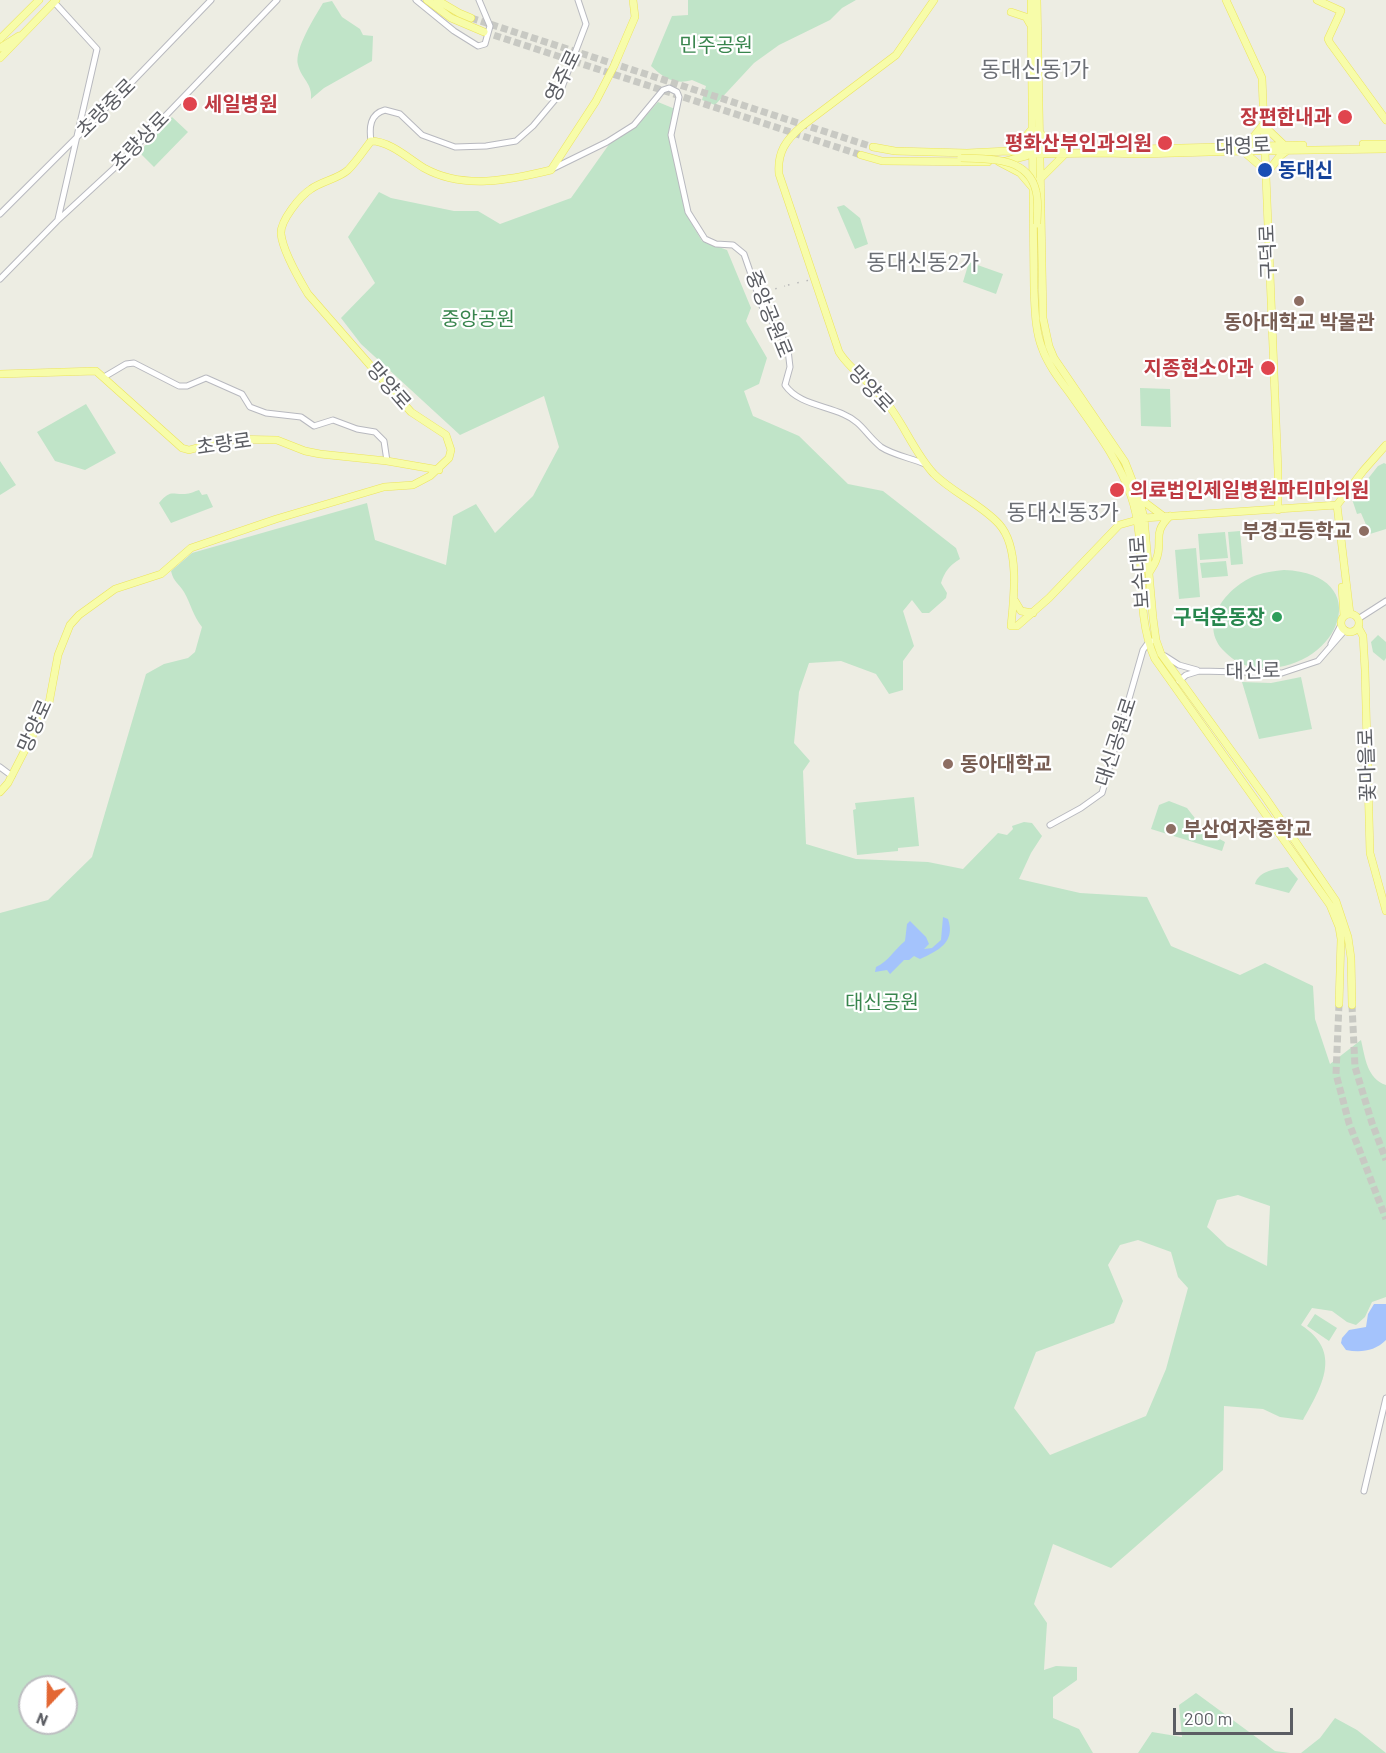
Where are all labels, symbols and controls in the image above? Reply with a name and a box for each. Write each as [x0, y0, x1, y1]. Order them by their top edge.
park label: 민주공원 [679, 33, 753, 57]
street label: 영주로 [540, 46, 586, 106]
district label: 동대신동1가 [981, 57, 1089, 83]
street label: 초량중로 [71, 73, 141, 143]
place label: 세일병원 [204, 92, 278, 116]
marker: 세일병원 [181, 95, 199, 113]
place label: 장편한내과 [1240, 105, 1332, 129]
street label: 초량상로 [106, 106, 174, 176]
marker: 장편한내과 [1336, 108, 1354, 126]
place label: 평화산부인과의원 [1005, 131, 1152, 155]
street label: 대영로 [1215, 133, 1271, 159]
marker: 평화산부인과의원 [1156, 134, 1174, 152]
place label: 동대신 [1278, 158, 1333, 182]
marker: 동대신 [1256, 161, 1274, 179]
street label: 구덕로 [1255, 224, 1281, 280]
district label: 동대신동2가 [867, 250, 979, 276]
street label: 중앙공원로 [741, 267, 797, 361]
marker: 동아대학교 박물관 [1292, 294, 1306, 308]
park label: 중앙공원 [441, 307, 515, 331]
place label: 동아대학교 박물관 [1223, 310, 1375, 334]
place label: 지종현소아과 [1144, 356, 1254, 380]
street label: 망양로 [362, 357, 416, 415]
marker: 지종현소아과 [1259, 359, 1277, 377]
street label: 망양로 [843, 361, 899, 417]
street label: 초량로 [195, 428, 253, 460]
place label: 의료법인제일병원파티마의원 [1130, 478, 1369, 502]
marker: 의료법인제일병원파티마의원 [1108, 481, 1126, 499]
district label: 동대신동3가 [1007, 500, 1119, 526]
place label: 부경고등학교 [1242, 519, 1352, 543]
marker: 부경고등학교 [1357, 524, 1371, 538]
street label: 보수대로 [1125, 534, 1155, 610]
place label: 구덕운동장 [1173, 605, 1265, 629]
marker: 구덕운동장 [1270, 610, 1284, 624]
street label: 대신로 [1225, 659, 1281, 683]
street label: 대신공원로 [1090, 695, 1142, 789]
street label: 망양로 [13, 696, 57, 756]
street label: 꽃마을로 [1354, 728, 1380, 802]
place label: 동아대학교 [960, 752, 1052, 776]
marker: 동아대학교 [941, 757, 955, 771]
place label: 부산여자중학교 [1183, 817, 1312, 841]
marker: 부산여자중학교 [1164, 822, 1178, 836]
park label: 대신공원 [845, 990, 919, 1014]
north arrow [18, 1675, 78, 1735]
scale bar [1176, 1696, 1296, 1734]
text: 200 m [1184, 1707, 1232, 1729]
text: N [33, 1710, 50, 1731]

